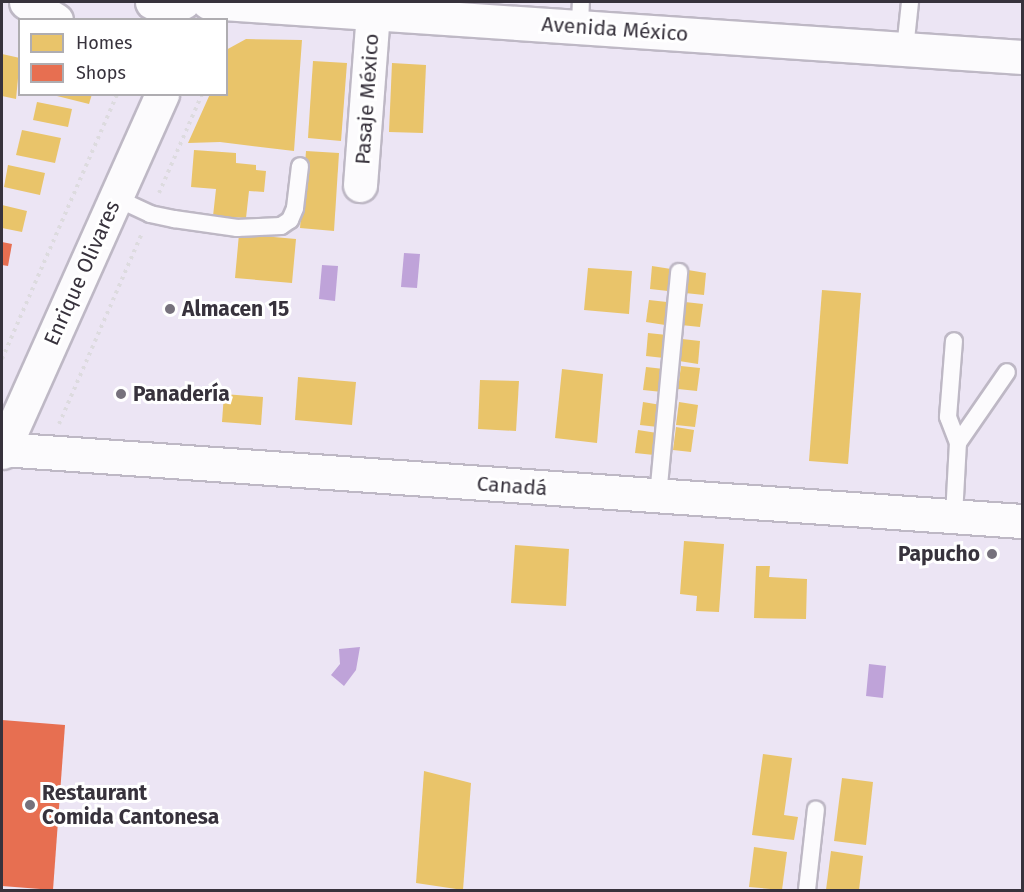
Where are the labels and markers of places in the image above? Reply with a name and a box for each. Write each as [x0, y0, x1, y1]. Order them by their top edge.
place label: Almacen 15 [182, 296, 289, 322]
marker: Almacen 15 [163, 302, 177, 316]
place label: Panadería [133, 381, 230, 407]
marker: Panadería [114, 387, 128, 401]
place label: Papucho [898, 541, 980, 567]
marker: Papucho [985, 547, 999, 561]
place label: Restaurant Comida Cantonesa [42, 780, 219, 830]
marker: Restaurant Comida Cantonesa [23, 798, 37, 812]

